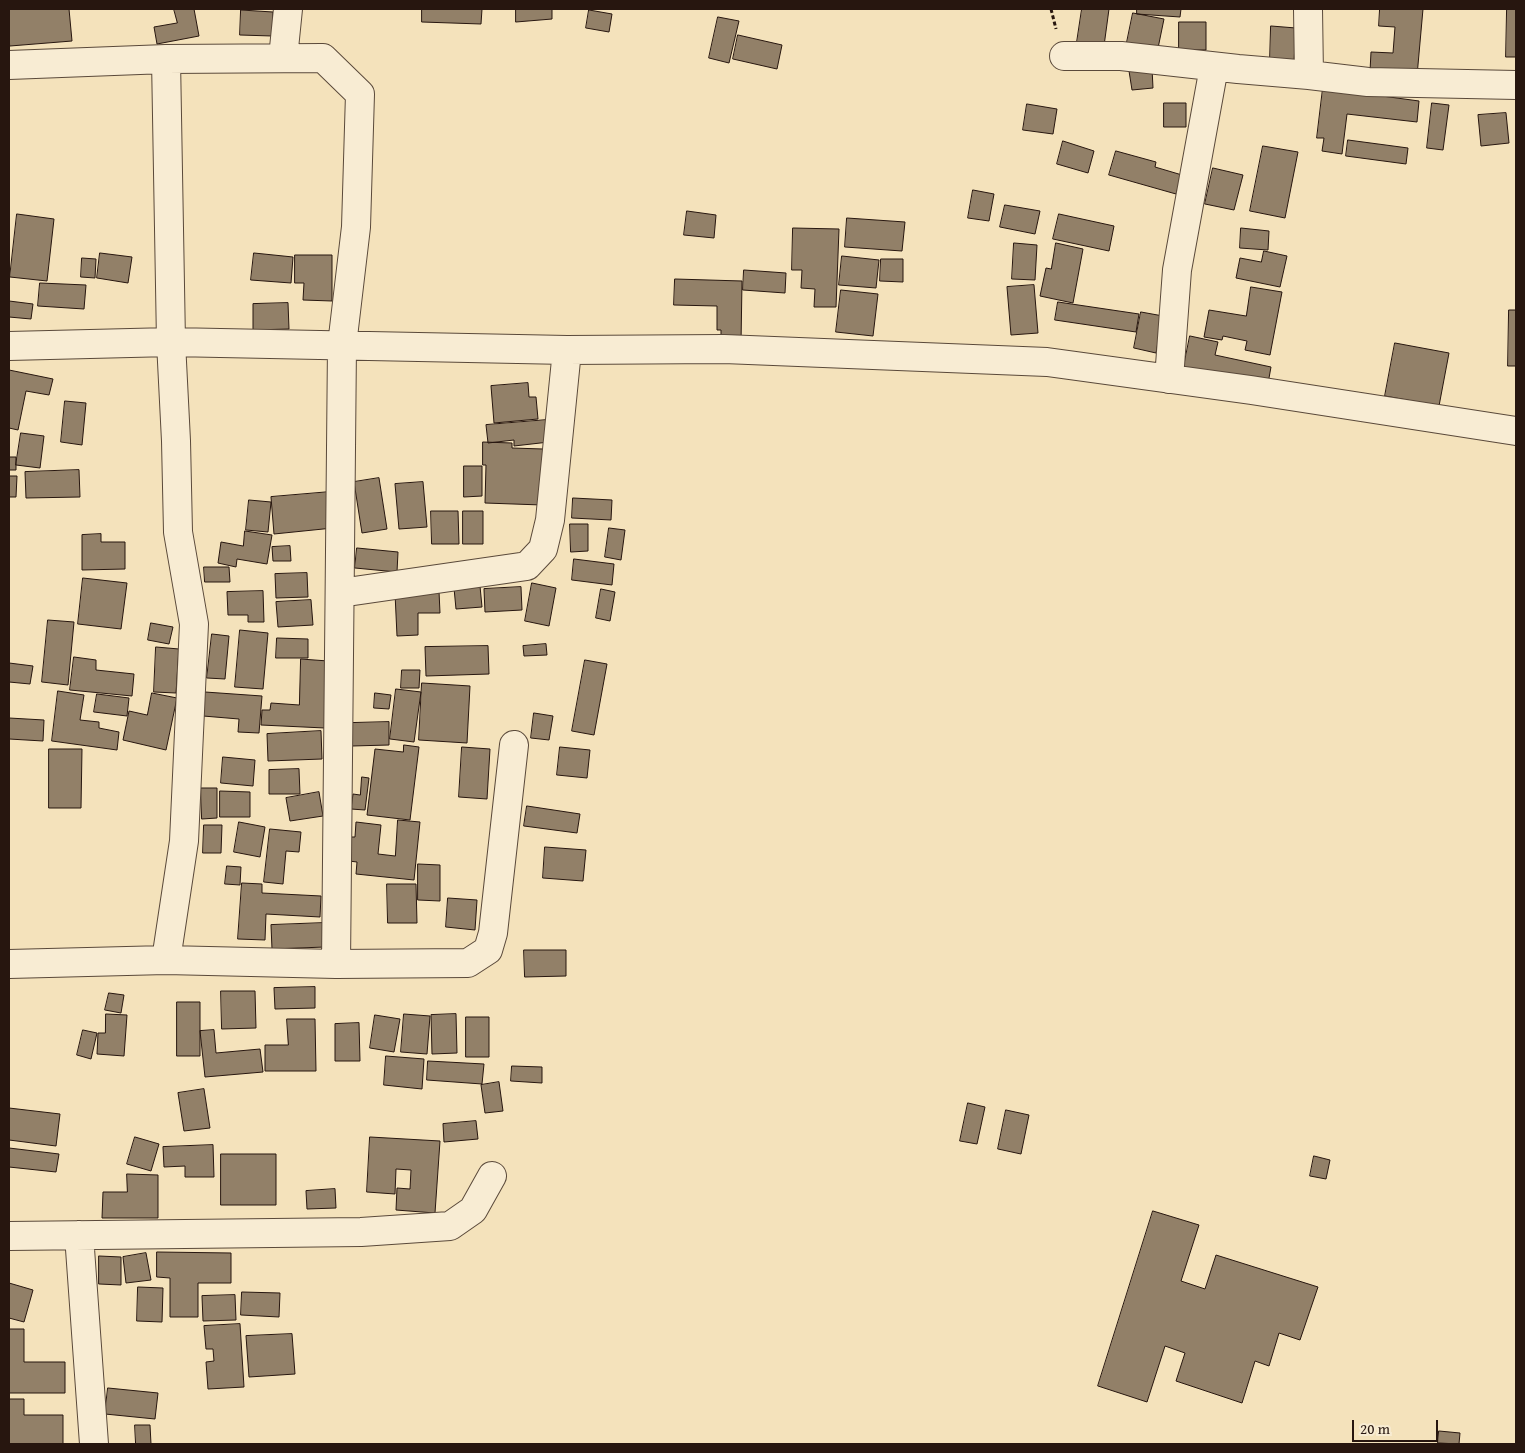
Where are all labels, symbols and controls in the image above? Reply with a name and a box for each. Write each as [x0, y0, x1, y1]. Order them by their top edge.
scale bar [1355, 1410, 1441, 1442]
text: 20 m [1360, 1418, 1390, 1439]

